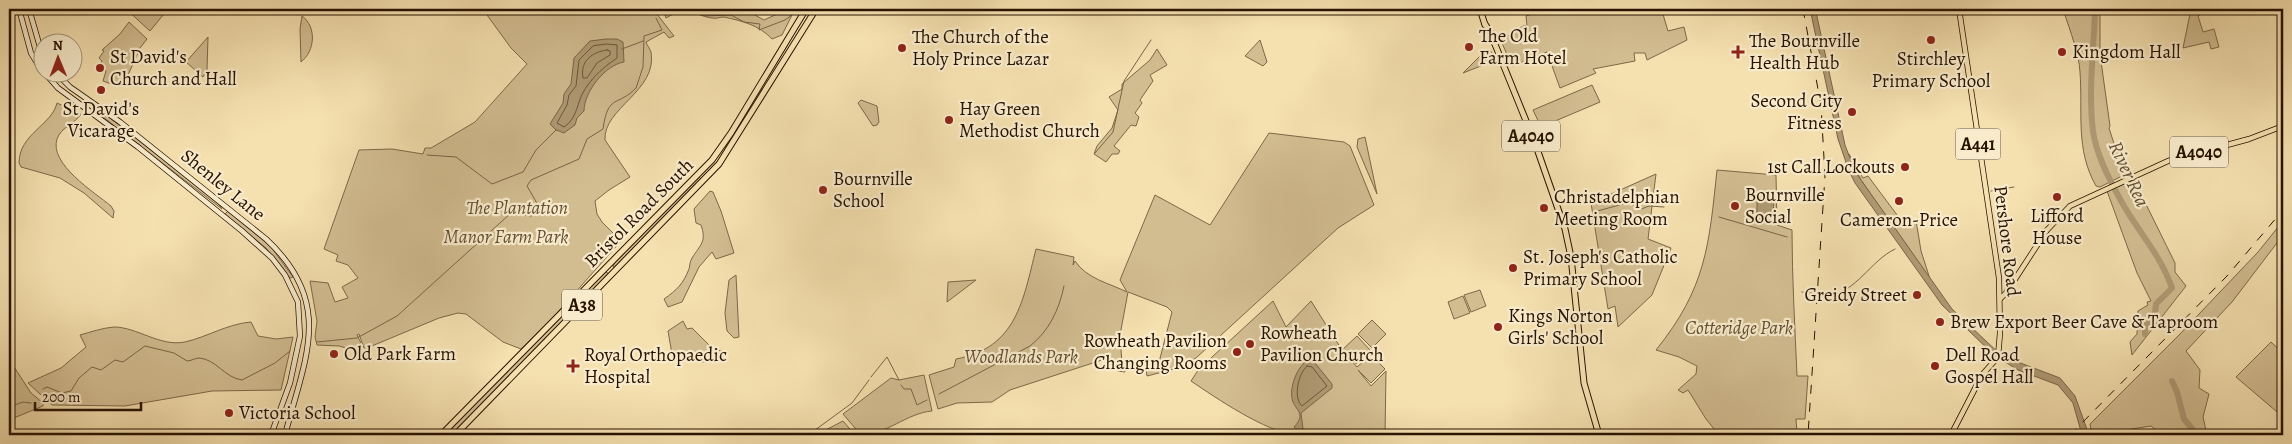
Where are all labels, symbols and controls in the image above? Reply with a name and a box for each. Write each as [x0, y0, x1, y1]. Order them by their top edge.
place label: The Old Farm Hotel [1479, 23, 1567, 71]
place label: The Church of the Holy Prince Lazar [912, 24, 1049, 72]
place label: The Bournville Health Hub [1749, 28, 1860, 76]
north arrow [32, 32, 82, 82]
marker: Stirchley Primary School [1925, 34, 1937, 46]
text: N [53, 36, 63, 55]
place label: Kingdom Hall [2072, 39, 2181, 65]
marker: The Old Farm Hotel [1463, 41, 1475, 53]
marker: The Church of the Holy Prince Lazar [896, 42, 908, 54]
place label: St David's Church and Hall [110, 44, 237, 92]
marker: The Bournville Health Hub [1731, 45, 1745, 59]
place label: Stirchley Primary School [1872, 46, 1991, 94]
marker: Kingdom Hall [2056, 46, 2068, 58]
marker: St David's Church and Hall [94, 62, 106, 74]
marker: St David's Vicarage [95, 84, 107, 96]
place label: Second City Fitness [1751, 88, 1843, 136]
place label: St David's Vicarage [63, 96, 139, 144]
place label: Hay Green Methodist Church [959, 96, 1100, 144]
marker: Second City Fitness [1846, 106, 1858, 118]
marker: Hay Green Methodist Church [943, 114, 955, 126]
road number: A4040 [1502, 120, 1560, 152]
road number: A441 [1956, 128, 2000, 160]
road number: A4040 [2170, 136, 2228, 168]
water label: River Rea [2102, 137, 2156, 211]
street label: Shenley Lane [175, 143, 271, 227]
street label: Bristol Road South [579, 153, 699, 273]
place label: 1st Call Lockouts [1767, 154, 1895, 180]
marker: 1st Call Lockouts [1899, 161, 1911, 173]
place label: Bournville School [833, 166, 913, 214]
place label: Bournville Social [1745, 182, 1825, 230]
marker: Bournville School [817, 184, 829, 196]
place label: Christadelphian Meeting Room [1554, 184, 1680, 232]
street label: Pershore Road [1987, 184, 2027, 299]
marker: Lifford House [2051, 191, 2063, 203]
park label: The Plantation [466, 195, 568, 221]
marker: Cameron-Price [1893, 195, 1905, 207]
marker: Bournville Social [1729, 200, 1741, 212]
marker: Christadelphian Meeting Room [1538, 202, 1550, 214]
place label: Lifford House [2030, 203, 2084, 251]
place label: Cameron-Price [1840, 207, 1958, 233]
park label: Manor Farm Park [444, 224, 568, 250]
place label: St. Joseph's Catholic Primary School [1523, 244, 1678, 292]
marker: St. Joseph's Catholic Primary School [1507, 262, 1519, 274]
place label: Greidy Street [1805, 282, 1907, 308]
marker: Greidy Street [1911, 289, 1923, 301]
road number: A38 [562, 290, 602, 320]
place label: Kings Norton Girls' School [1508, 303, 1613, 351]
place label: Brew Export Beer Cave & Taproom [1950, 309, 2218, 335]
park label: Cotteridge Park [1685, 315, 1793, 341]
marker: Brew Export Beer Cave & Taproom [1934, 316, 1946, 328]
place label: Rowheath Pavilion Church [1260, 320, 1384, 368]
marker: Kings Norton Girls' School [1492, 321, 1504, 333]
place label: Rowheath Pavilion Changing Rooms [1083, 328, 1227, 376]
marker: Rowheath Pavilion Church [1244, 338, 1256, 350]
place label: Old Park Farm [344, 341, 456, 367]
place label: Royal Orthopaedic Hospital [584, 342, 727, 390]
place label: Dell Road Gospel Hall [1945, 342, 2034, 390]
park label: Woodlands Park [964, 344, 1078, 370]
marker: Rowheath Pavilion Changing Rooms [1231, 346, 1243, 358]
marker: Old Park Farm [328, 348, 340, 360]
marker: Royal Orthopaedic Hospital [566, 359, 580, 373]
marker: Dell Road Gospel Hall [1929, 360, 1941, 372]
scale bar [35, 379, 141, 411]
text: 200 m [42, 387, 81, 407]
place label: Victoria School [238, 400, 356, 426]
marker: Victoria School [223, 407, 235, 419]

